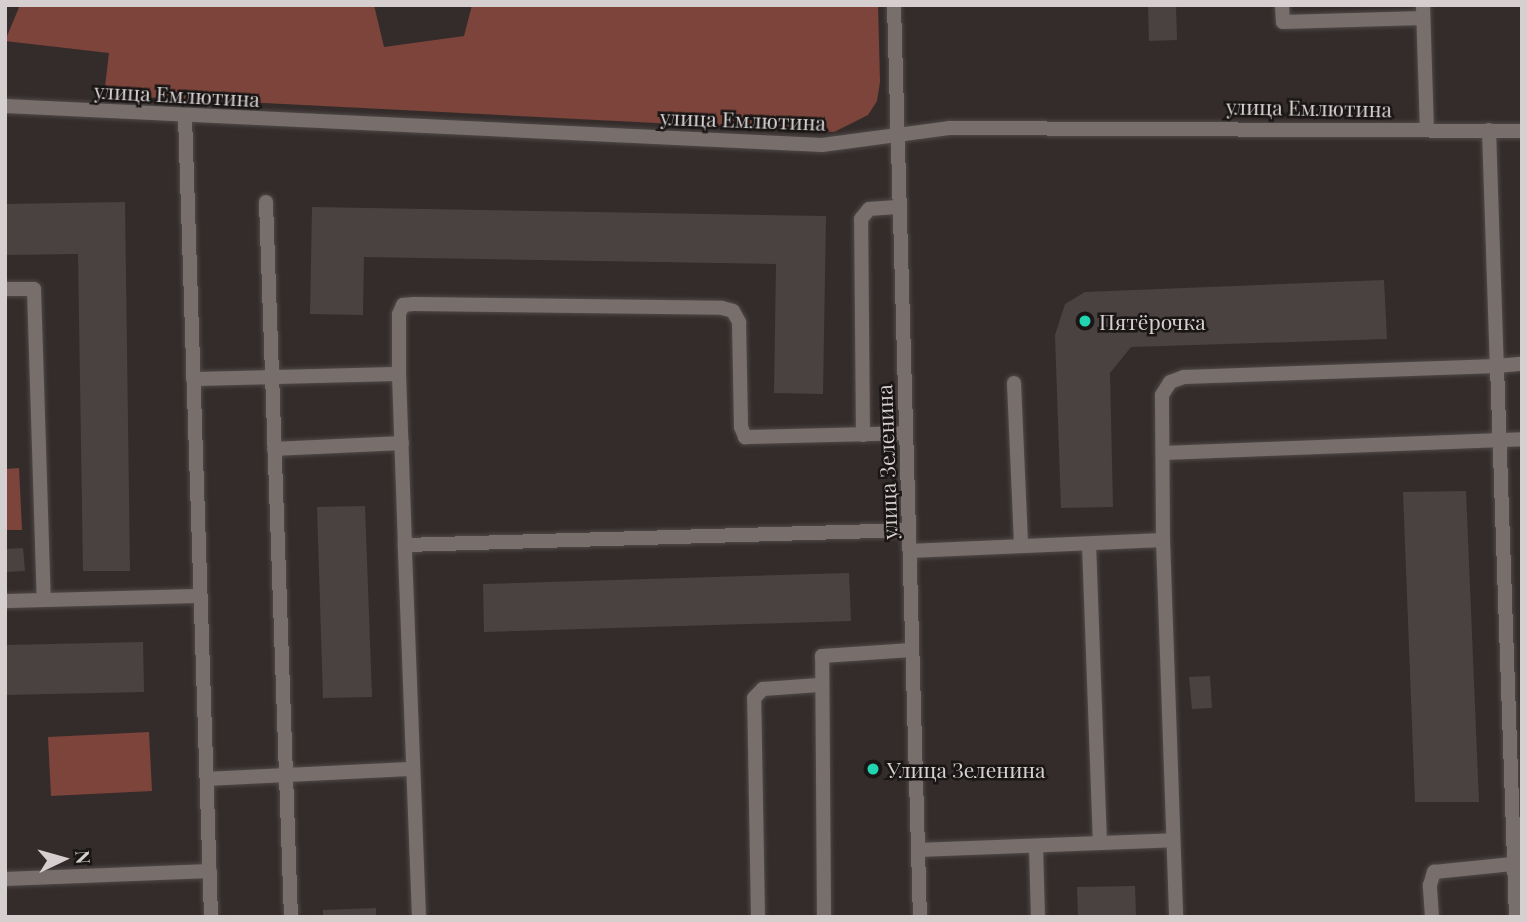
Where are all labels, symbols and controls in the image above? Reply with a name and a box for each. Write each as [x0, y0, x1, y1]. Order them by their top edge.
street label: улица Емлютина [93, 77, 261, 111]
street label: улица Емлютина [1226, 93, 1392, 121]
street label: улица Емлютина [660, 104, 826, 134]
place label: Пятёрочка [1099, 308, 1206, 334]
marker: Пятёрочка [1077, 313, 1093, 329]
street label: улица Зеленина [871, 384, 901, 540]
place label: Улица Зеленина [887, 756, 1046, 782]
marker: Улица Зеленина [865, 761, 881, 777]
north arrow [28, 824, 98, 894]
text: N [70, 849, 97, 865]

